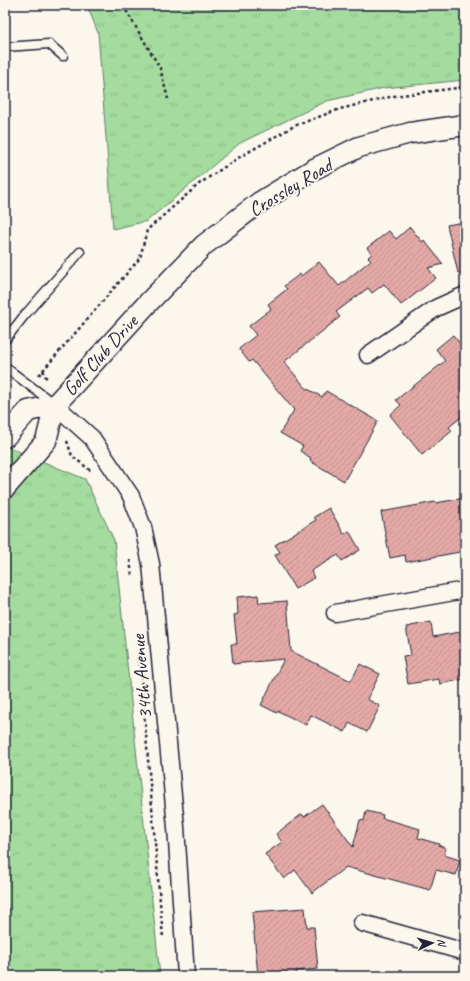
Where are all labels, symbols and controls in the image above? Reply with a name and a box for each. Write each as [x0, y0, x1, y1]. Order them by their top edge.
street label: Crossley Road [244, 151, 339, 222]
street label: Golf Club Drive [57, 309, 144, 401]
street label: 34th Avenue [125, 632, 158, 720]
north arrow [412, 923, 452, 963]
text: N [435, 938, 449, 948]

